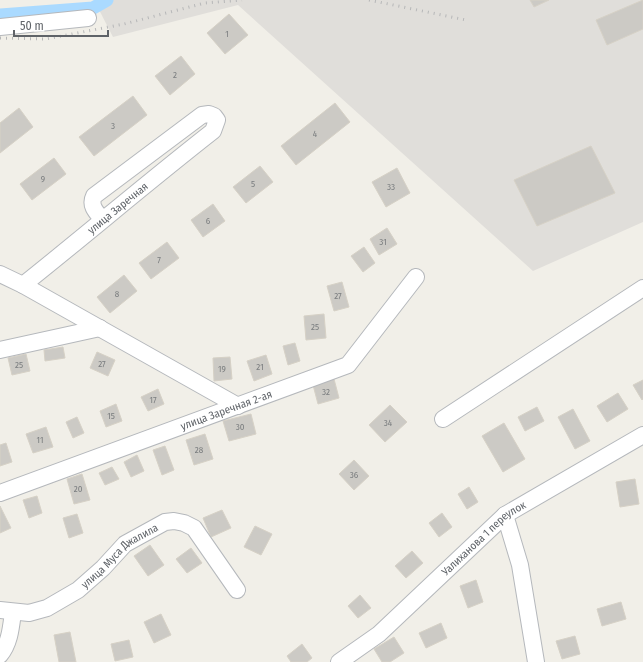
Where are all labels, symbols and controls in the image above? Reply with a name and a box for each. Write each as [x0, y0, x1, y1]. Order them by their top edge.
scale bar [14, 12, 108, 38]
text: 50 m [20, 19, 44, 33]
house number: 1 [225, 29, 229, 39]
house number: 2 [173, 70, 177, 80]
house number: 3 [111, 121, 115, 131]
house number: 4 [313, 129, 318, 139]
house number: 9 [41, 174, 45, 184]
house number: 5 [251, 179, 255, 189]
street label: улица Заречная [85, 180, 151, 237]
house number: 33 [387, 182, 395, 192]
house number: 6 [206, 216, 211, 226]
house number: 31 [379, 237, 387, 247]
house number: 7 [157, 255, 161, 265]
house number: 8 [115, 289, 120, 299]
house number: 27 [334, 291, 342, 301]
house number: 25 [311, 322, 319, 332]
house number: 27 [98, 359, 106, 369]
house number: 25 [15, 360, 23, 370]
house number: 21 [256, 362, 264, 372]
house number: 19 [218, 364, 226, 374]
house number: 32 [322, 387, 330, 397]
street label: улица Заречная 2-ая [179, 388, 274, 433]
house number: 17 [149, 395, 157, 405]
house number: 15 [107, 411, 115, 421]
house number: 34 [384, 418, 393, 428]
house number: 30 [236, 422, 245, 432]
house number: 11 [37, 435, 43, 445]
house number: 28 [195, 445, 204, 455]
house number: 36 [350, 470, 359, 480]
house number: 20 [74, 484, 83, 494]
street label: Уалиханова 1 переулок [438, 498, 529, 579]
street label: улица Муса Джалила [79, 521, 161, 591]

